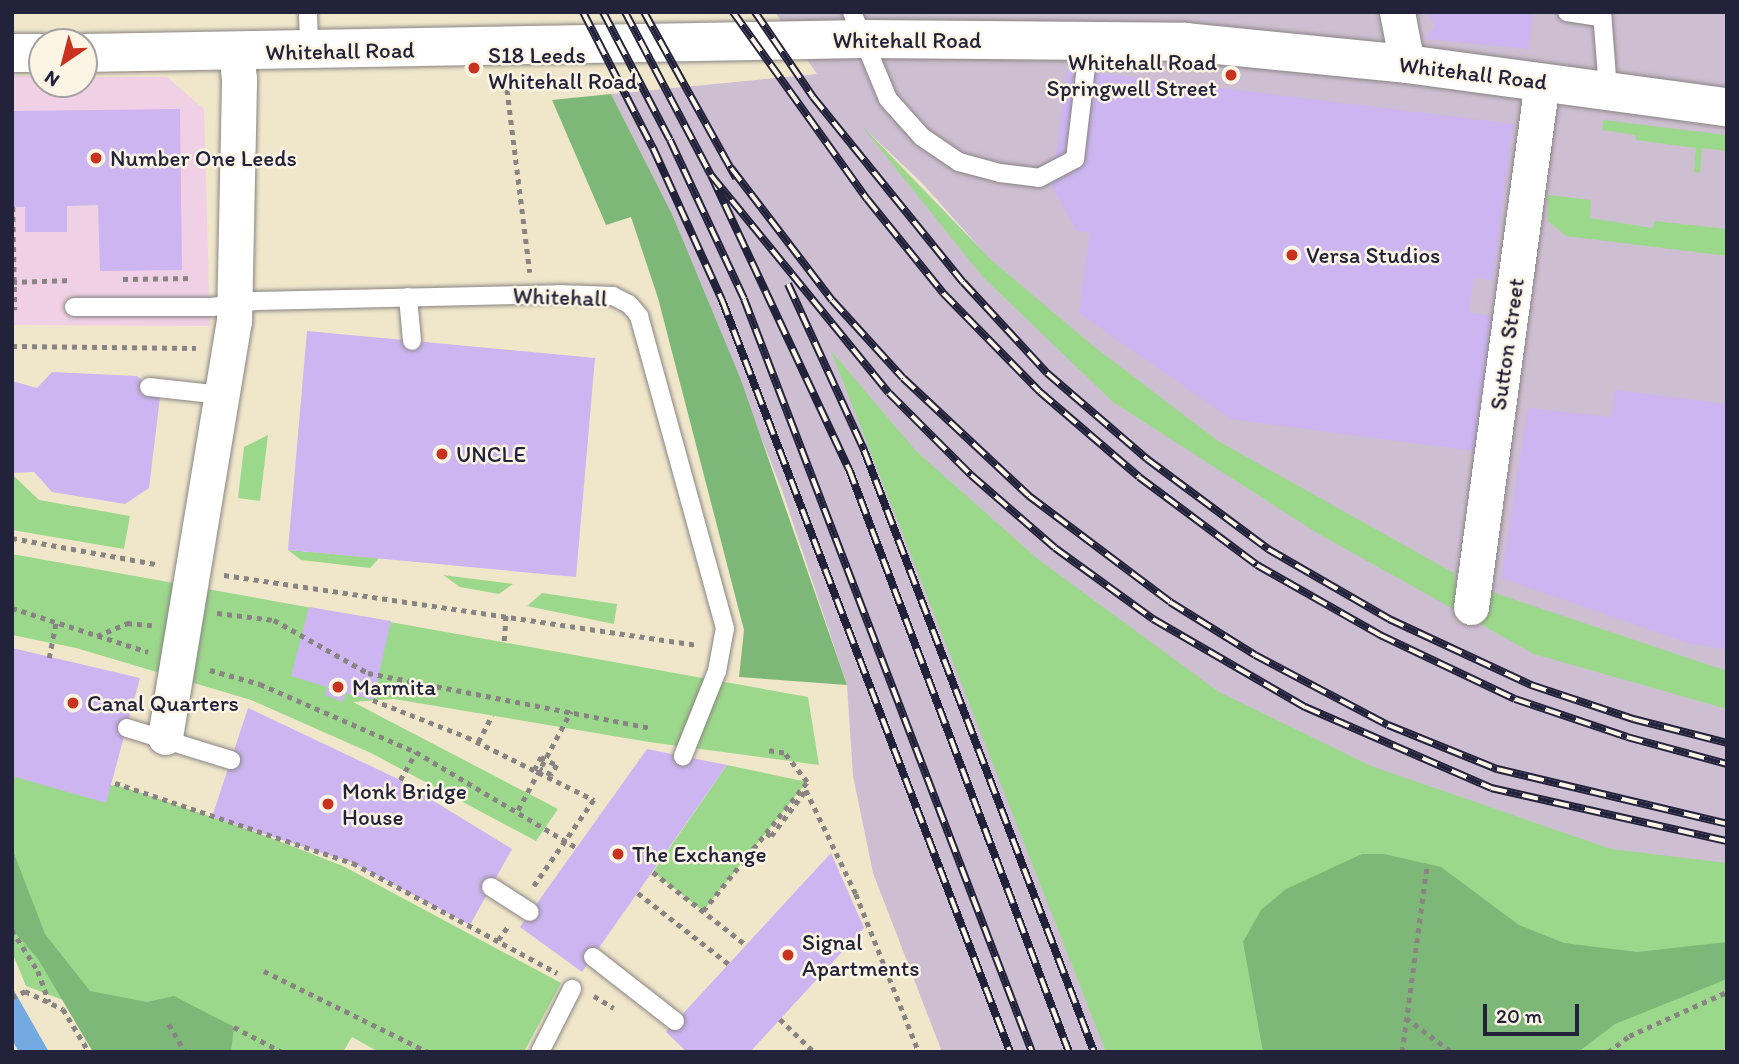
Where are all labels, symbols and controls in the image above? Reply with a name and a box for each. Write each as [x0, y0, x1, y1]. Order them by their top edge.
street label: Whitehall Road [832, 26, 982, 54]
north arrow [28, 28, 98, 98]
street label: Whitehall Road [265, 36, 415, 66]
place label: S18 Leeds Whitehall Road [488, 41, 637, 95]
place label: Whitehall Road Springwell Street [1047, 48, 1217, 102]
street label: Whitehall Road [1397, 50, 1549, 96]
marker: S18 Leeds Whitehall Road [466, 60, 482, 76]
text: N [40, 66, 64, 92]
marker: Whitehall Road Springwell Street [1223, 67, 1239, 83]
place label: Number One Leeds [110, 144, 297, 172]
marker: Number One Leeds [88, 150, 104, 166]
place label: Versa Studios [1306, 241, 1440, 269]
marker: Versa Studios [1284, 247, 1300, 263]
street label: Sutton Street [1484, 276, 1530, 412]
street label: Whitehall [512, 282, 608, 312]
place label: UNCLE [456, 440, 526, 468]
marker: UNCLE [434, 446, 450, 462]
place label: Marmita [352, 673, 436, 701]
marker: Marmita [330, 679, 346, 695]
place label: Canal Quarters [87, 689, 239, 717]
marker: Canal Quarters [65, 695, 81, 711]
place label: Monk Bridge House [342, 777, 467, 831]
marker: Monk Bridge House [320, 796, 336, 812]
place label: The Exchange [632, 840, 767, 868]
marker: The Exchange [610, 846, 626, 862]
place label: Signal Apartments [802, 928, 920, 982]
marker: Signal Apartments [780, 947, 796, 963]
scale bar [1487, 990, 1583, 1034]
text: 20 m [1496, 1003, 1542, 1028]

